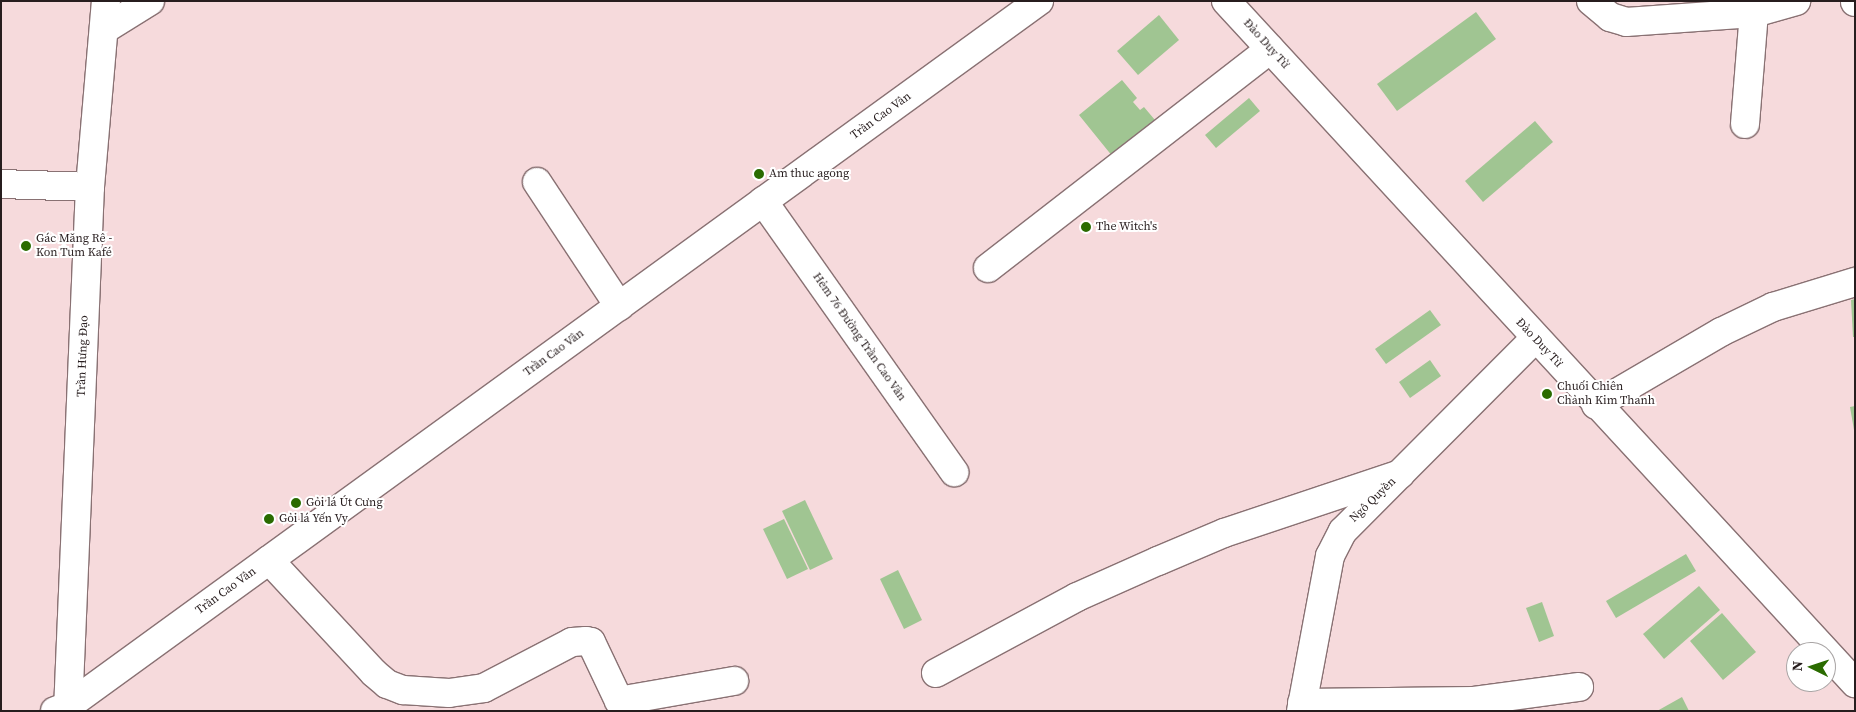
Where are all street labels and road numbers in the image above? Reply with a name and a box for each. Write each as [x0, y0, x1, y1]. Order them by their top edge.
street label: Đào Duy Từ [1240, 16, 1292, 72]
street label: Trần Cao Vân [848, 89, 914, 143]
street label: Hẻm 76 Đường Trần Cao Vân [809, 270, 909, 404]
street label: Trần Hưng Đạo [74, 315, 92, 397]
street label: Đào Duy Từ [1513, 315, 1565, 371]
street label: Trần Cao Vân [521, 326, 587, 380]
street label: Ngô Quyền [1347, 474, 1399, 526]
street label: Trần Cao Vân [193, 564, 259, 618]

